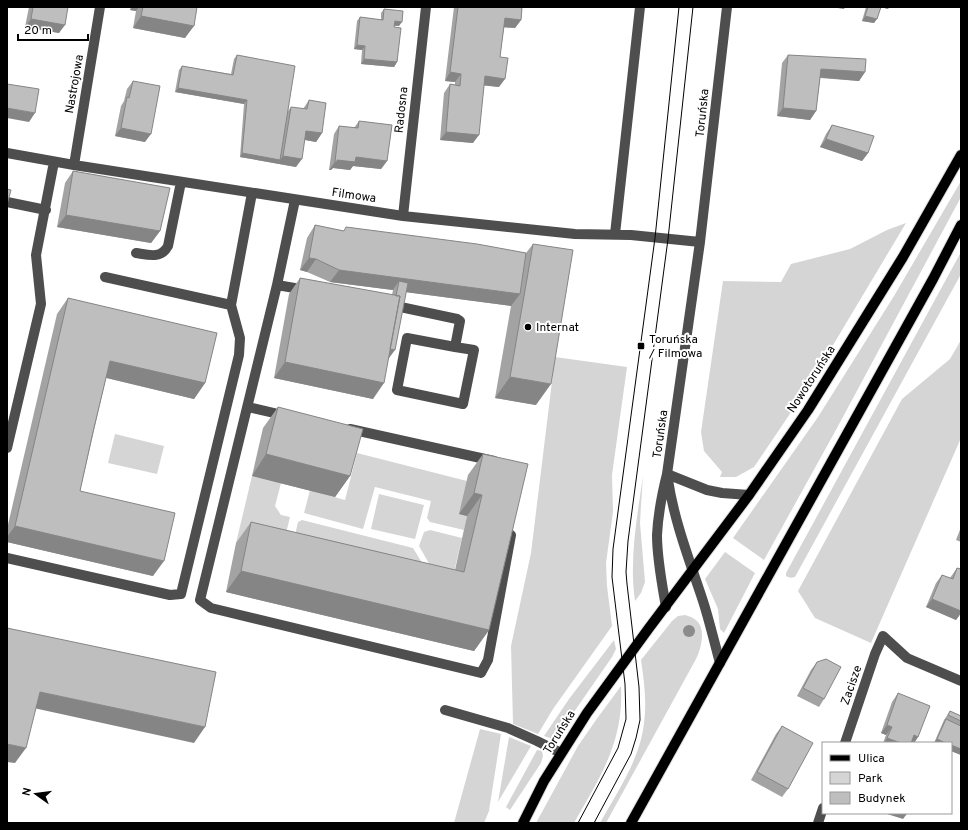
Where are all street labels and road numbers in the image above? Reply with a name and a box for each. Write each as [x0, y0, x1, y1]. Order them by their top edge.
street label: Nastrojowa [62, 53, 88, 115]
street label: Radosna [392, 86, 412, 134]
street label: Toruńska [692, 88, 713, 138]
street label: Filmowa [331, 185, 377, 207]
street label: Nowotoruńska [784, 343, 840, 416]
street label: Toruńska [650, 409, 672, 459]
street label: Zacisze [838, 663, 866, 707]
street label: Toruńska [540, 708, 580, 757]

